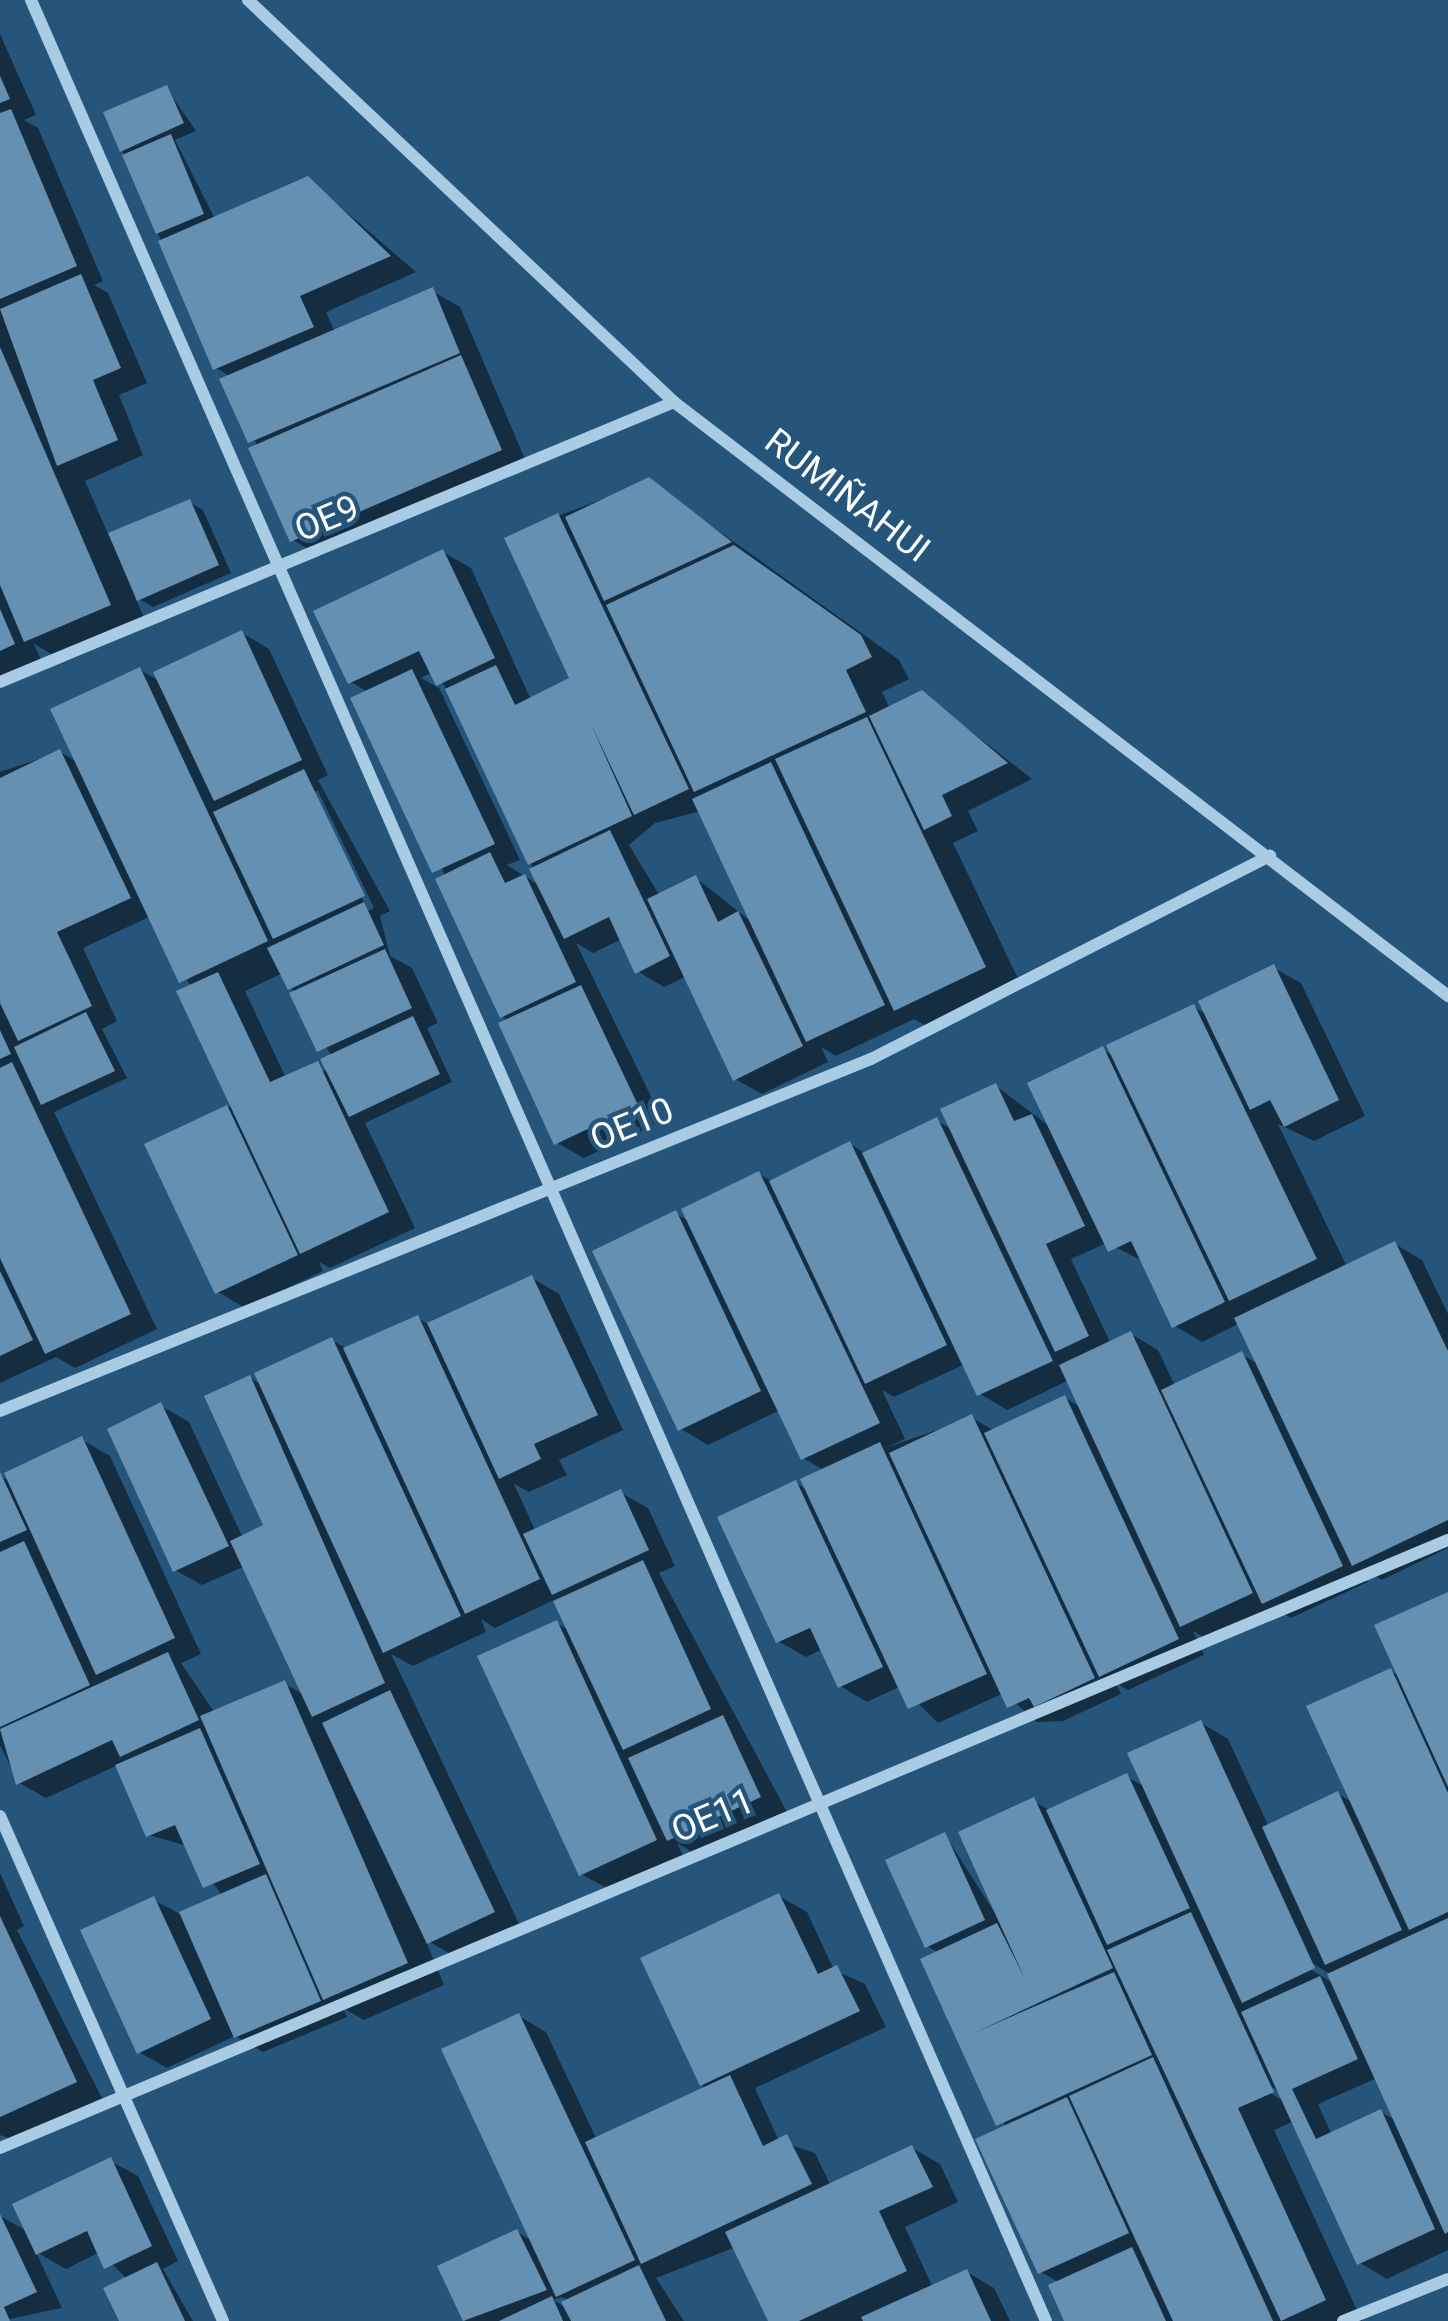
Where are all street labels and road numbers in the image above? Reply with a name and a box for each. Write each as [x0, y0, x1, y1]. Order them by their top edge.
street label: RUMIÑAHUI [756, 420, 938, 572]
street label: OE9 [288, 486, 366, 552]
street label: OE10 [584, 1089, 680, 1161]
street label: OE11 [665, 1779, 761, 1853]

